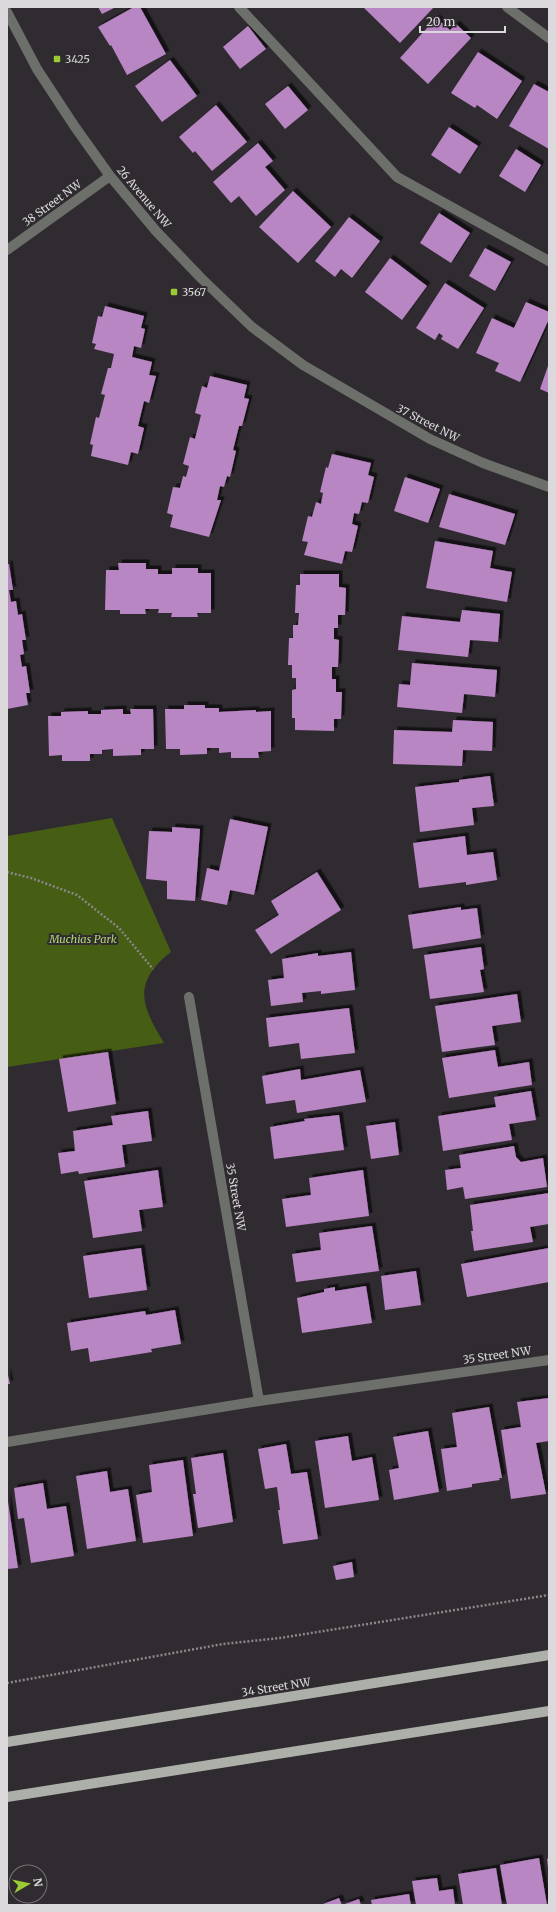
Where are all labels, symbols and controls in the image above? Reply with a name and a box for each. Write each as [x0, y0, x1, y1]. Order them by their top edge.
scale bar [420, 8, 505, 34]
text: 20 m [426, 14, 455, 29]
place label: 3425 [65, 52, 90, 66]
marker: 3425 [52, 54, 62, 64]
street label: 26 Avenue NW [114, 163, 175, 232]
street label: 38 Street NW [20, 176, 85, 229]
place label: 3567 [182, 285, 206, 299]
marker: 3567 [169, 287, 179, 297]
street label: 37 Street NW [394, 401, 463, 445]
park label: Muchias Park [48, 932, 117, 946]
street label: 35 Street NW [223, 1162, 249, 1233]
street label: 35 Street NW [462, 1343, 533, 1367]
street label: 34 Street NW [241, 1674, 312, 1699]
north arrow [8, 1864, 48, 1904]
text: N [30, 1877, 46, 1888]

